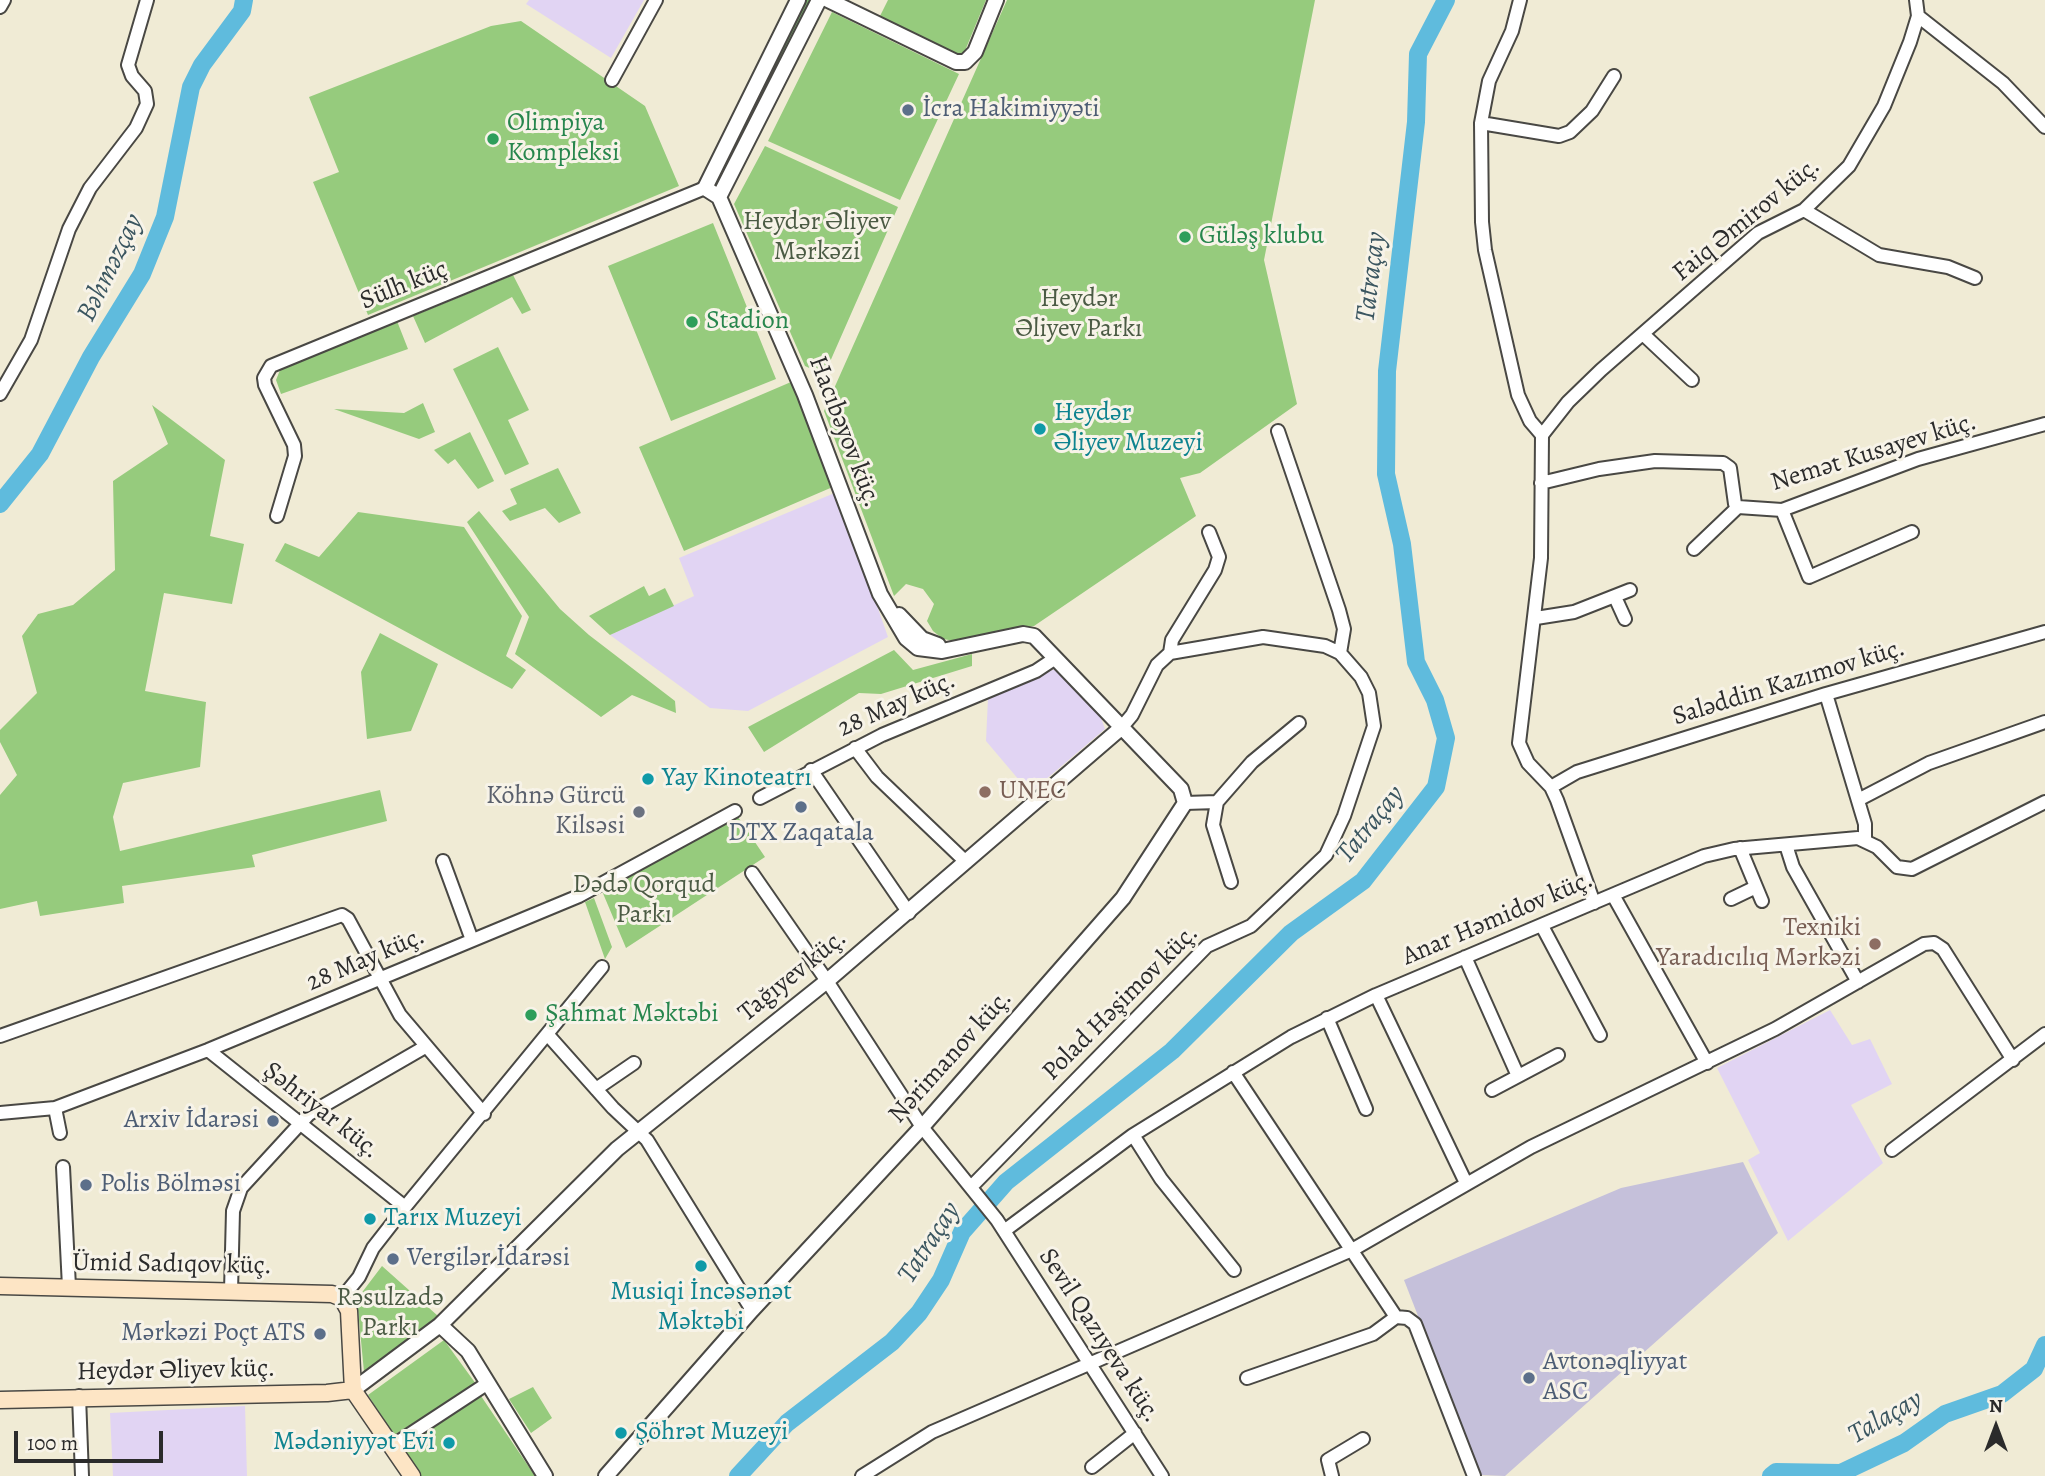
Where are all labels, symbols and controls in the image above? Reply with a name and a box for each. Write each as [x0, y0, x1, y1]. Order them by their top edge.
place label: İcra Hakimiyyəti [922, 94, 1100, 126]
marker: İcra Hakimiyyəti [900, 102, 916, 118]
place label: Olimpiya Kompleksi [507, 108, 620, 170]
marker: Olimpiya Kompleksi [485, 131, 501, 147]
street label: Faiq Əmirov küç. [1667, 151, 1827, 289]
park label: Heydər Əliyev Mərkəzi [743, 207, 891, 268]
water label: Bəhməzçay [71, 209, 151, 327]
place label: Güləş klubu [1199, 221, 1324, 253]
marker: Güləş klubu [1177, 229, 1193, 245]
water label: Tatraçay [1350, 230, 1394, 324]
street label: Sülh küç [356, 254, 452, 318]
park label: Heydər Əliyev Parkı [1016, 284, 1142, 346]
place label: Stadion [706, 306, 789, 338]
marker: Stadion [684, 314, 700, 330]
street label: Hacıbəyov küç. [801, 352, 887, 512]
place label: Heydər Əliyev Muzeyi [1054, 398, 1203, 460]
street label: Nemət Kusayev küç. [1767, 407, 1981, 499]
marker: Heydər Əliyev Muzeyi [1032, 421, 1048, 437]
street label: Saləddin Kazımov küç. [1669, 633, 1909, 733]
street label: 28 May küç. [833, 665, 961, 745]
place label: Yay Kinoteatrı [662, 763, 812, 795]
marker: Yay Kinoteatrı [640, 771, 656, 787]
place label: UNEC [999, 776, 1067, 808]
water label: Tatraçay [1329, 779, 1413, 871]
place label: Köhnə Gürcü Kilsəsi [486, 781, 625, 842]
marker: UNEC [977, 784, 993, 800]
marker: DTX Zaqatala [793, 799, 809, 815]
marker: Köhnə Gürcü Kilsəsi [631, 804, 647, 820]
place label: DTX Zaqatala [728, 818, 874, 850]
street label: Anar Həmidov küç. [1398, 865, 1598, 973]
park label: Dədə Qorqud Parkı [573, 870, 715, 931]
place label: Texniki Yaradıcılıq Mərkəzi [1656, 913, 1861, 974]
street label: Polad Həşimov küç. [1036, 918, 1206, 1088]
street label: 28 May küç. [302, 921, 430, 999]
street label: Tağıyev küç. [733, 923, 853, 1029]
marker: Texniki Yaradıcılıq Mərkəzi [1867, 936, 1883, 952]
street label: Nərimanov küç. [883, 984, 1019, 1130]
place label: Şahmat Məktəbi [545, 999, 719, 1031]
marker: Şahmat Məktəbi [523, 1007, 539, 1023]
street label: Şəhriyar küç. [256, 1056, 386, 1166]
place label: Arxiv İdarəsi [124, 1105, 259, 1137]
marker: Arxiv İdarəsi [265, 1113, 281, 1129]
place label: Polis Bölməsi [100, 1169, 241, 1201]
marker: Polis Bölməsi [78, 1177, 94, 1193]
water label: Tatraçay [891, 1196, 969, 1290]
place label: Tarıx Muzeyi [384, 1203, 522, 1235]
marker: Tarıx Muzeyi [362, 1211, 378, 1227]
place label: Vergilər İdarəsi [407, 1243, 570, 1275]
street label: Sevil Qazıyeva küç. [1031, 1243, 1167, 1429]
street label: Ümid Sadıqov küç. [72, 1248, 272, 1282]
marker: Vergilər İdarəsi [385, 1251, 401, 1267]
marker: Musiqi İncəsənət Məktəbi [693, 1258, 709, 1274]
place label: Musiqi İncəsənət Məktəbi [610, 1277, 792, 1338]
park label: Rəsulzadə Parkı [336, 1283, 444, 1344]
place label: Mərkəzi Poçt ATS [121, 1318, 306, 1350]
marker: Mərkəzi Poçt ATS [312, 1326, 328, 1342]
place label: Avtonəqliyyat ASC [1543, 1347, 1687, 1408]
street label: Heydər Əliyev küç. [77, 1354, 275, 1388]
marker: Avtonəqliyyat ASC [1521, 1370, 1537, 1386]
water label: Talaçay [1843, 1383, 1929, 1453]
north arrow [1961, 1392, 2031, 1462]
text: N [1989, 1393, 2003, 1419]
scale bar [18, 1416, 166, 1460]
place label: Şöhrət Muzeyi [635, 1417, 788, 1449]
marker: Şöhrət Muzeyi [613, 1425, 629, 1441]
place label: Mədəniyyət Evi [273, 1427, 435, 1459]
text: 100 m [27, 1429, 78, 1457]
marker: Mədəniyyət Evi [441, 1435, 457, 1451]

